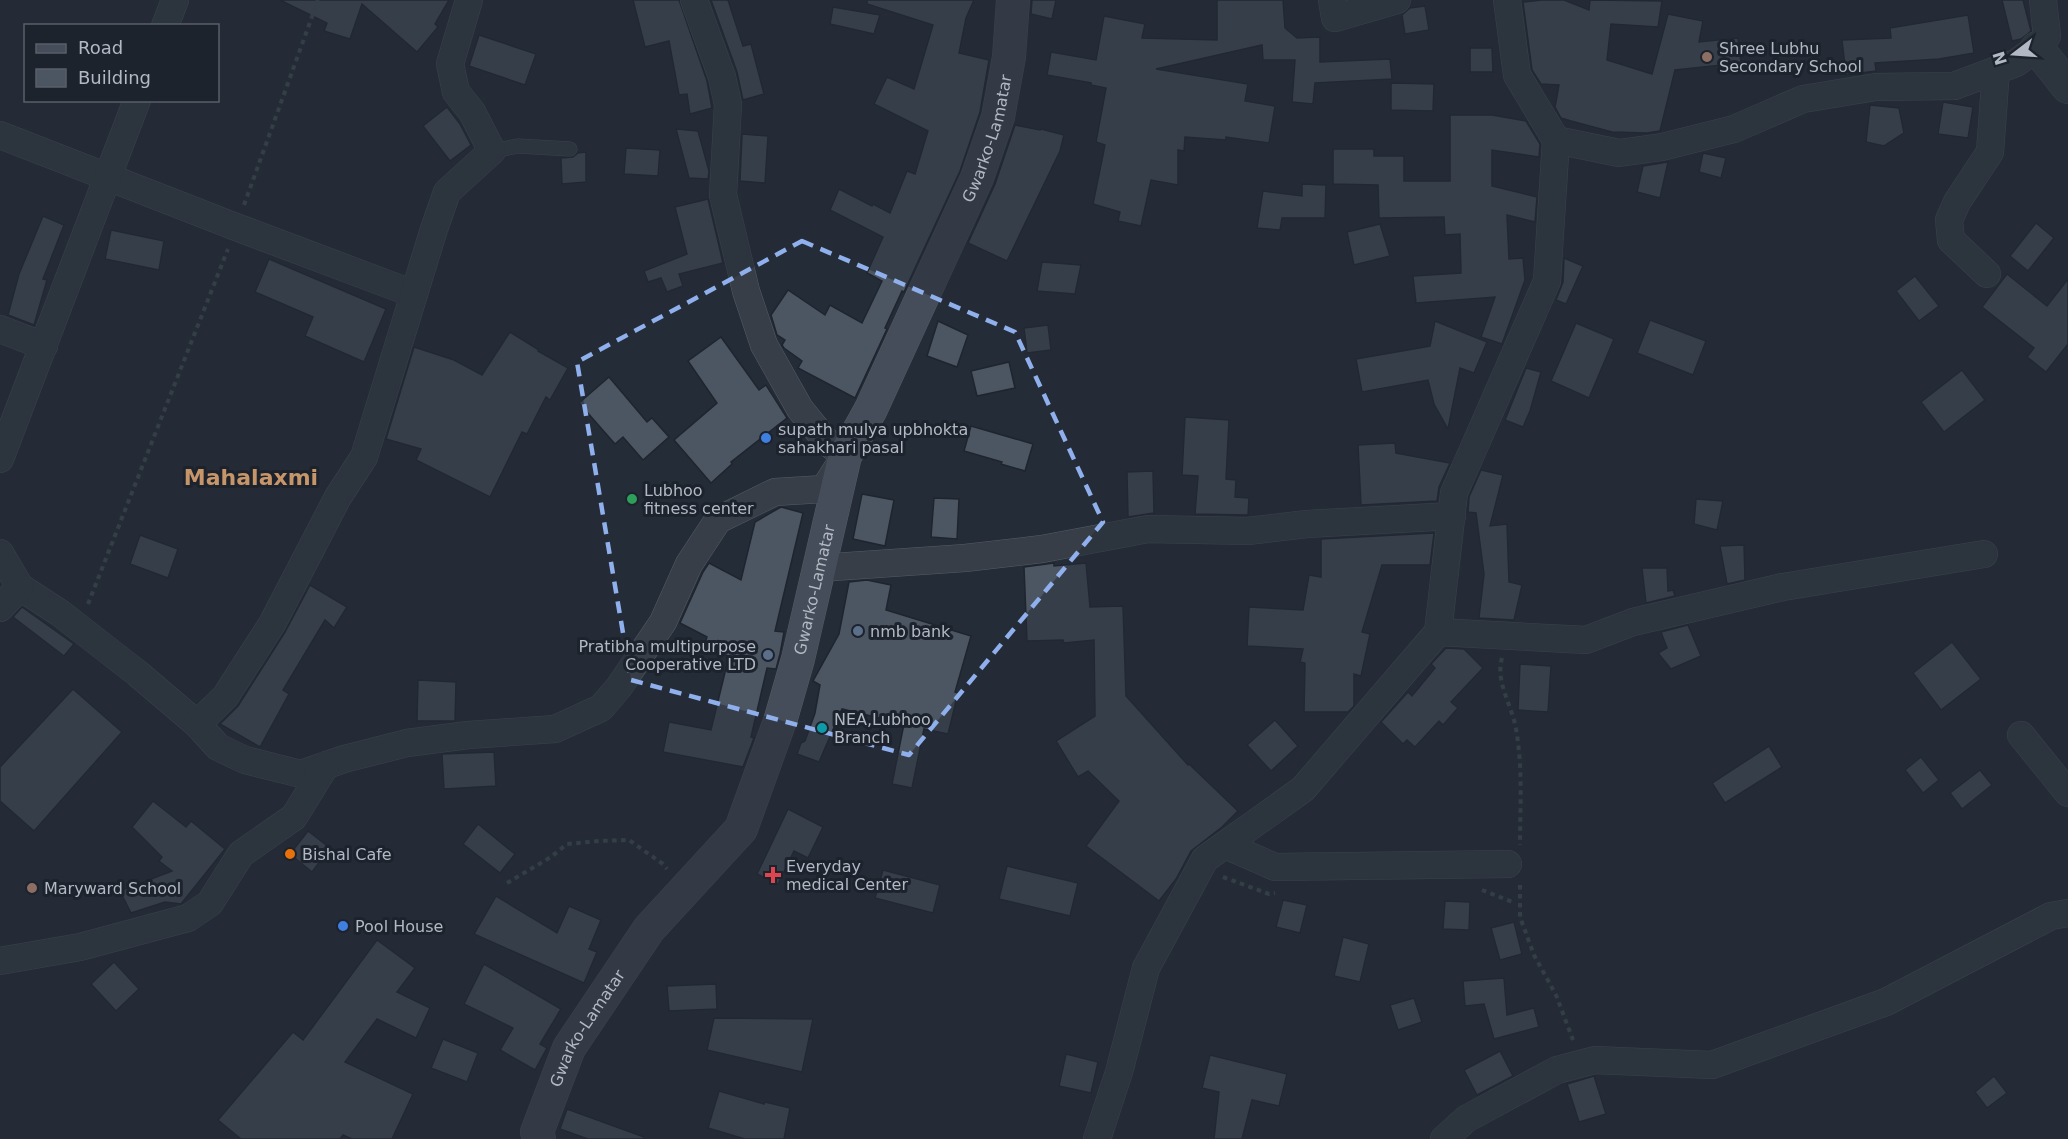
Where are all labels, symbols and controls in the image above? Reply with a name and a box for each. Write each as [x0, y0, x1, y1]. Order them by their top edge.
legend [24, 24, 219, 102]
north arrow [1984, 24, 2044, 84]
text: Road [78, 37, 123, 58]
place label: Shree Lubhu Secondary School [1719, 39, 1862, 76]
text: N [1989, 49, 2011, 67]
marker: Shree Lubhu Secondary School [1700, 50, 1714, 64]
text: Building [78, 67, 151, 88]
street label: Gwarko-Lamatar [958, 73, 1016, 206]
place label: supath mulya upbhokta sahakhari pasal [778, 420, 968, 457]
marker: supath mulya upbhokta sahakhari pasal [759, 431, 773, 445]
district label: Mahalaxmi [184, 465, 318, 490]
place label: Lubhoo fitness center [644, 481, 754, 518]
marker: Lubhoo fitness center [625, 492, 639, 506]
street label: Gwarko-Lamatar [790, 522, 839, 657]
place label: nmb bank [870, 622, 951, 641]
marker: nmb bank [851, 624, 865, 638]
place label: Pratibha multipurpose Cooperative LTD [578, 637, 756, 674]
marker: Pratibha multipurpose Cooperative LTD [761, 648, 775, 662]
place label: NEA,Lubhoo Branch [834, 710, 931, 747]
marker: NEA,Lubhoo Branch [815, 721, 829, 735]
place label: Bishal Cafe [302, 845, 392, 864]
marker: Bishal Cafe [283, 847, 297, 861]
place label: Everyday medical Center [786, 857, 908, 894]
marker: Everyday medical Center [764, 866, 782, 884]
place label: Maryward School [44, 879, 181, 898]
marker: Maryward School [25, 881, 39, 895]
place label: Pool House [355, 917, 443, 936]
marker: Pool House [336, 919, 350, 933]
street label: Gwarko-Lamatar [546, 966, 629, 1090]

